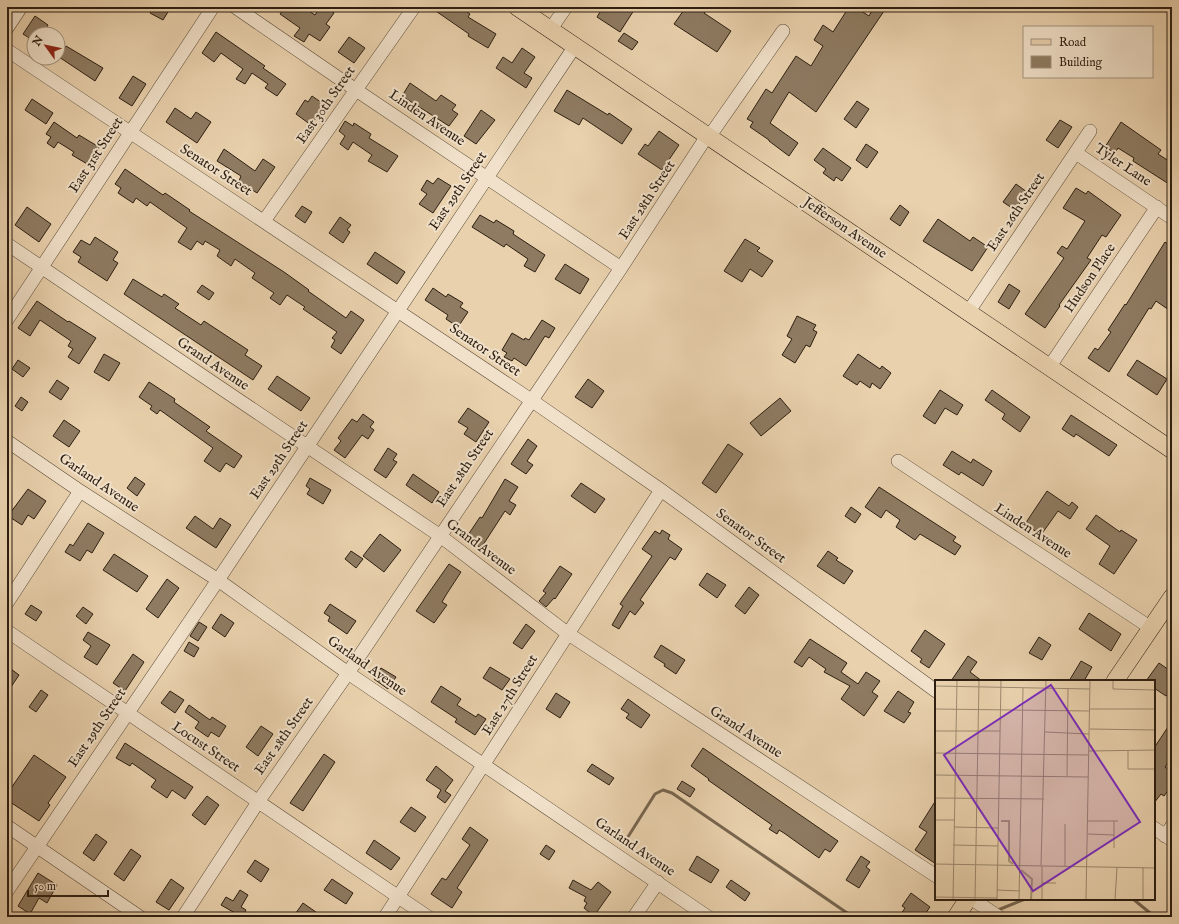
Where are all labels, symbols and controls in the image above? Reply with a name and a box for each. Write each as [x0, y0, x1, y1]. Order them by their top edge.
north arrow [26, 26, 66, 66]
legend [1023, 26, 1153, 78]
text: N [29, 33, 47, 50]
text: Road [1059, 35, 1087, 50]
text: Building [1059, 55, 1103, 70]
street label: East 30th Street [293, 63, 360, 147]
street label: Linden Avenue [385, 86, 469, 150]
street label: East 31st Street [65, 114, 127, 196]
street label: Tyler Lane [1091, 139, 1155, 191]
street label: Senator Street [177, 140, 256, 200]
street label: East 29th Street [425, 148, 491, 234]
street label: East 28th Street [615, 157, 679, 243]
street label: East 26th Street [983, 169, 1049, 255]
street label: Jefferson Avenue [798, 192, 891, 263]
street label: Hudson Place [1060, 239, 1120, 316]
street label: Senator Street [446, 320, 524, 381]
street label: Grand Avenue [174, 333, 253, 395]
street label: East 29th Street [246, 417, 312, 503]
street label: East 28th Street [432, 425, 498, 511]
street label: Garland Avenue [55, 450, 143, 517]
street label: Linden Avenue [991, 499, 1075, 563]
street label: Senator Street [712, 505, 790, 568]
street label: Grand Avenue [442, 515, 520, 580]
street label: Garland Avenue [324, 632, 411, 700]
street label: East 27th Street [478, 651, 542, 739]
inset map [935, 680, 1155, 900]
street label: East 29th Street [64, 685, 130, 771]
street label: East 28th Street [251, 694, 317, 778]
street label: Grand Avenue [706, 702, 786, 762]
street label: Locust Street [168, 718, 244, 777]
street label: Garland Avenue [591, 814, 679, 881]
scale bar [28, 872, 108, 898]
text: 50 m [34, 879, 56, 894]

